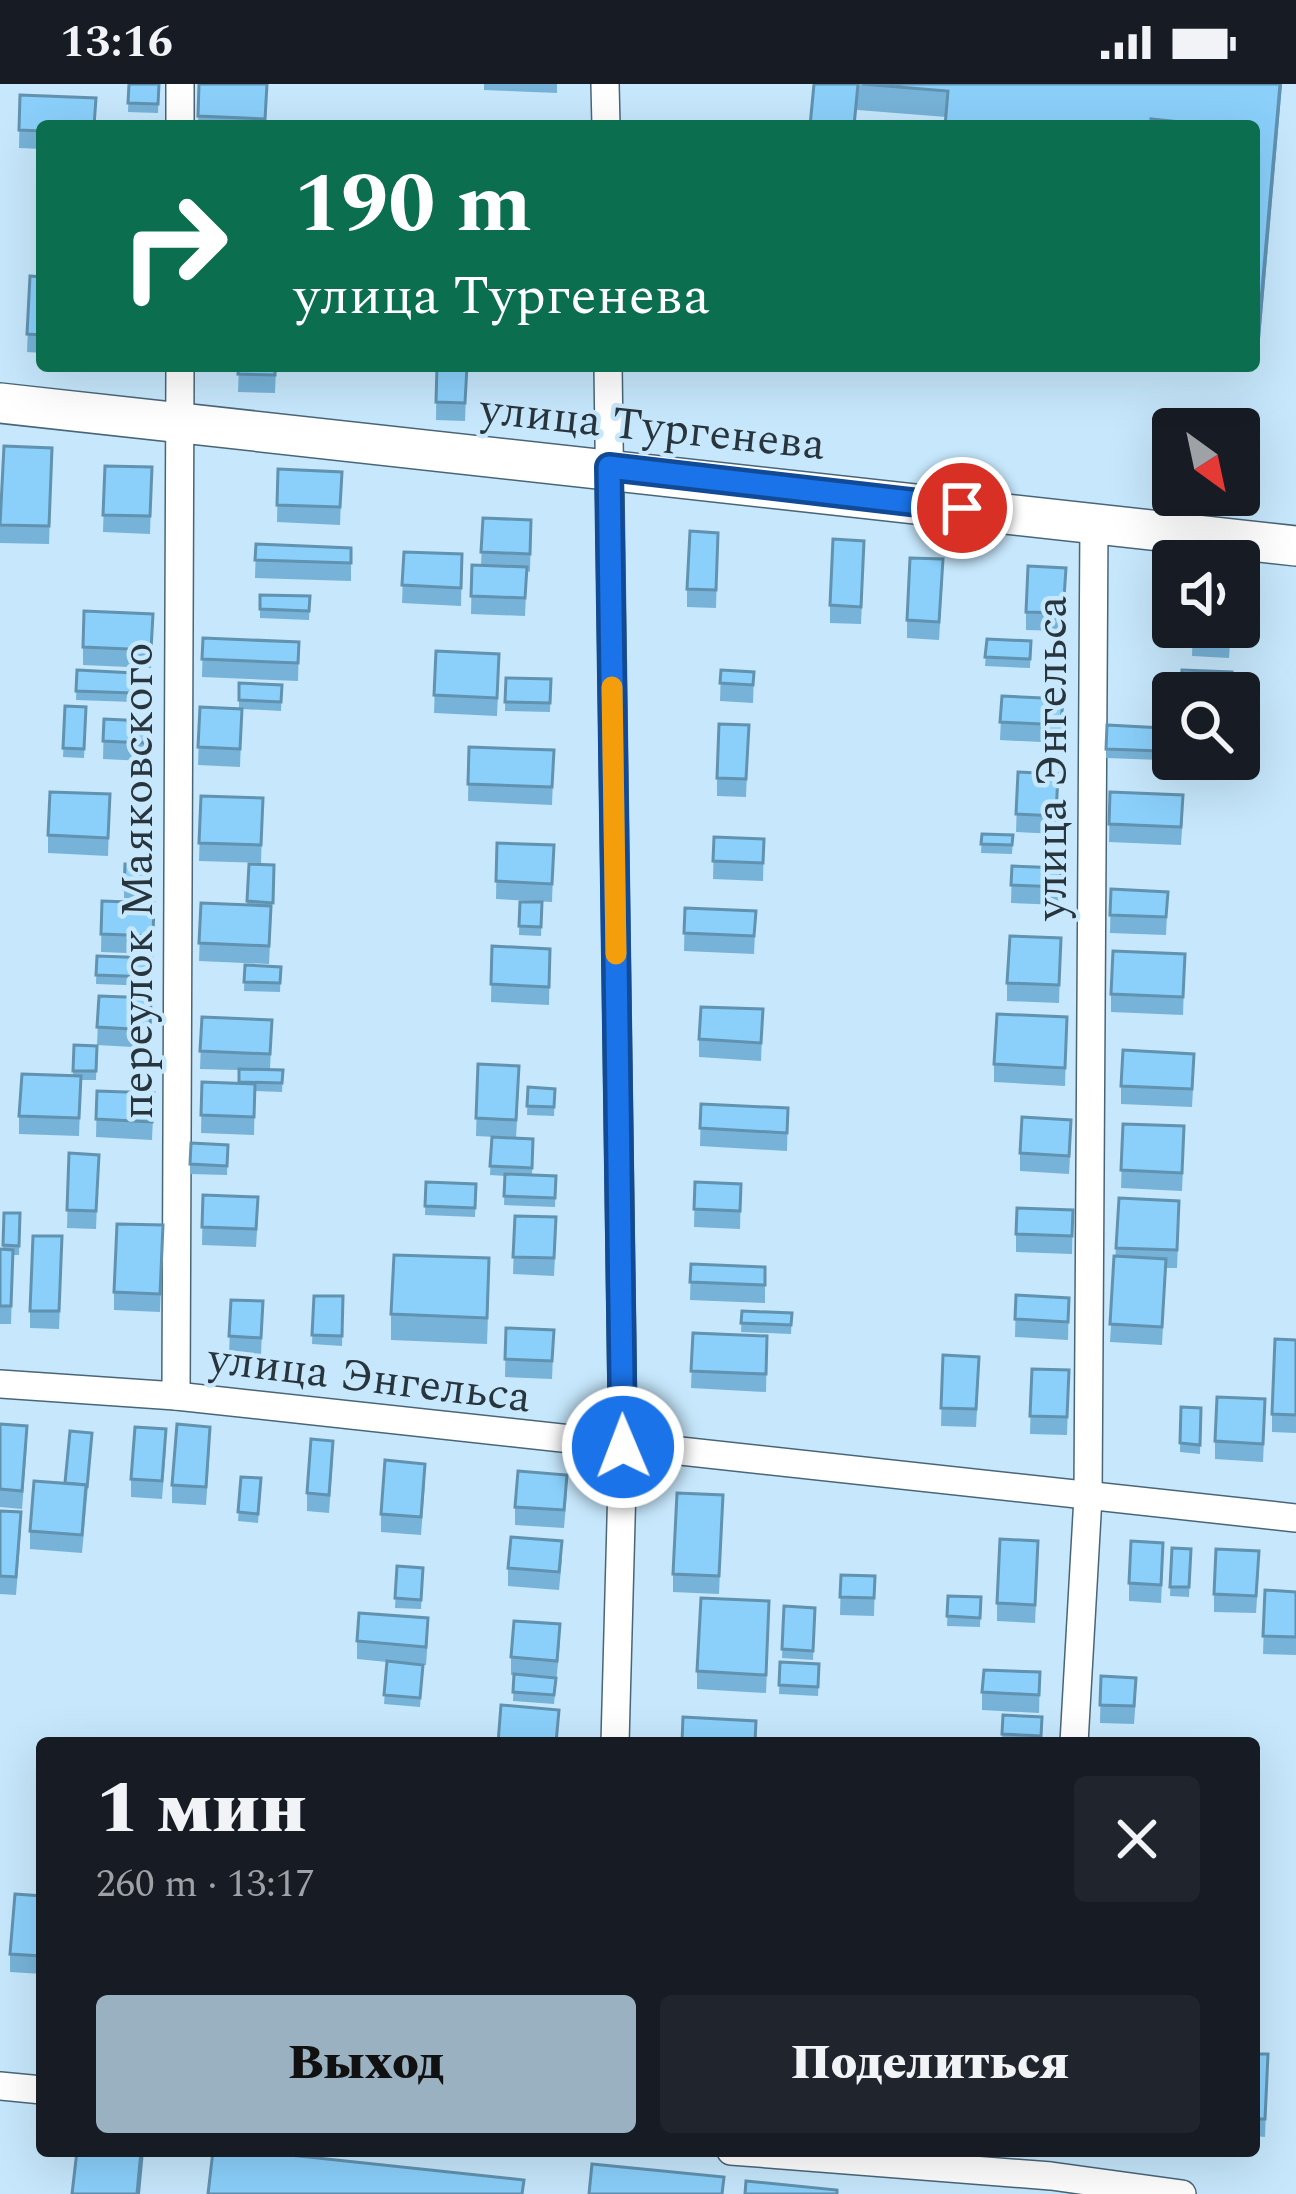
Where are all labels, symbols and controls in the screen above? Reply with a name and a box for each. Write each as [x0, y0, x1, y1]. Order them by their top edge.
text: 13:16 [60, 8, 173, 77]
text: 190 m [294, 141, 532, 269]
icon: right [96, 168, 252, 324]
text: улица Тургенева [294, 256, 710, 338]
street label: улица Тургенева [475, 375, 829, 480]
north arrow [1152, 408, 1260, 516]
map controls [1152, 408, 1260, 780]
pin [911, 457, 1013, 559]
icon: arrive [929, 475, 995, 541]
button: sound [1152, 540, 1260, 648]
street label: улица Энгельса [1018, 596, 1087, 922]
street label: переулок Маяковского [104, 643, 173, 1119]
button: search [1152, 672, 1260, 780]
street label: улица Энгельса [202, 1324, 535, 1433]
position arrow [560, 1384, 686, 1510]
text: 1 мин [96, 1755, 307, 1864]
button: close [1074, 1776, 1200, 1902]
text: 260 m · 13:17 [96, 1855, 315, 1914]
button: Выход [96, 1995, 636, 2133]
button: Поделиться [660, 1995, 1200, 2133]

